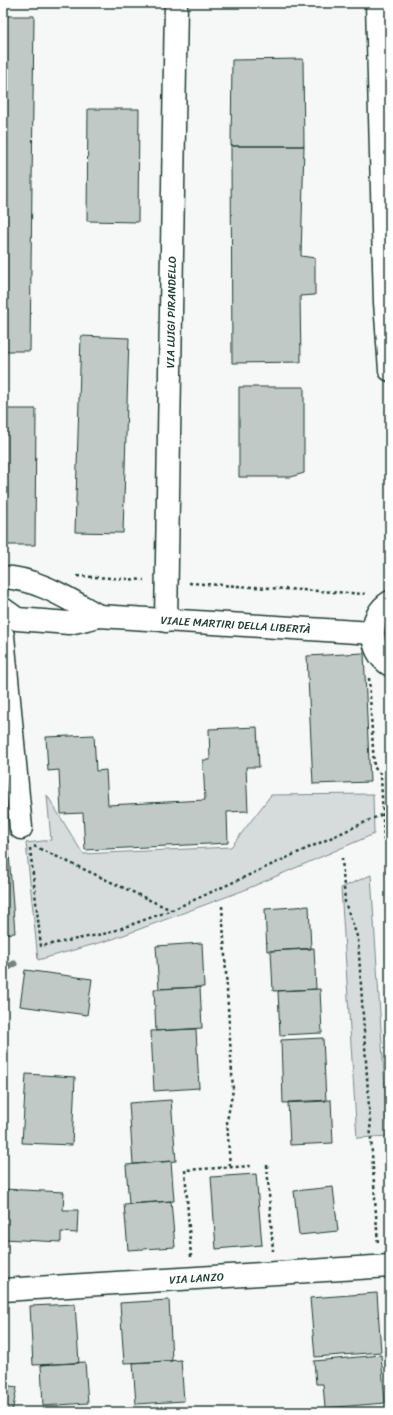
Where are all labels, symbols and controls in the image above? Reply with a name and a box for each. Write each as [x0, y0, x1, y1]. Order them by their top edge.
street label: VIA LUIGI PIRANDELLO [161, 256, 181, 368]
street label: VIALE MARTIRI DELLA LIBERTÀ [160, 610, 311, 639]
street label: VIA LANZO [169, 1267, 224, 1289]

